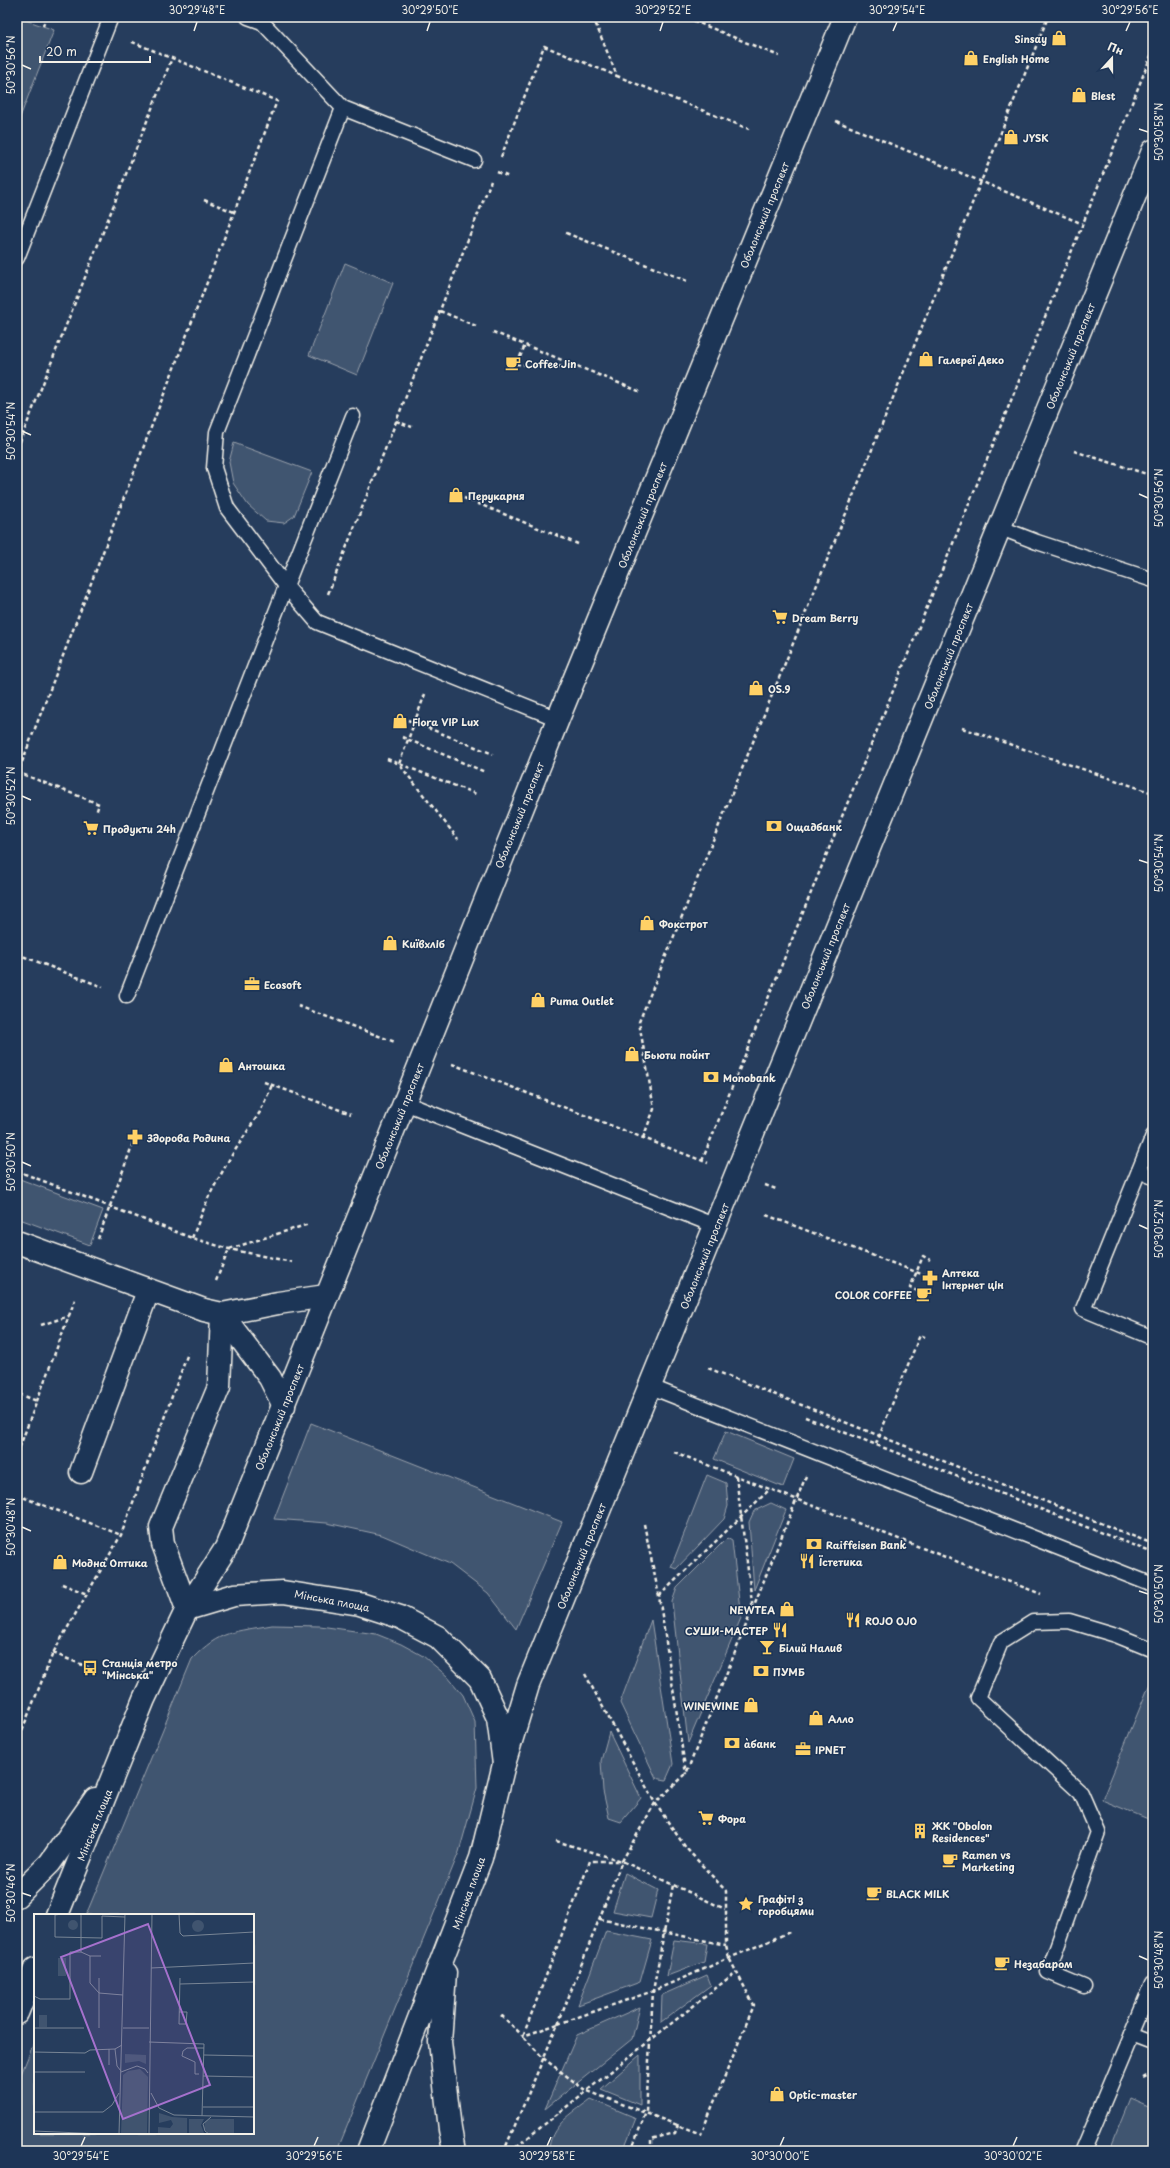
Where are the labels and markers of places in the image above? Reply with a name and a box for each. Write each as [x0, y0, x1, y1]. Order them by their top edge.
shop icon: Sinsay [1050, 29, 1068, 47]
place label: Sinsay [1014, 31, 1047, 46]
shop icon: English Home [962, 49, 980, 67]
place label: English Home [983, 51, 1050, 66]
shop icon: Blest [1070, 86, 1088, 104]
place label: Blest [1091, 88, 1116, 103]
shop icon: JYSK [1002, 128, 1020, 146]
place label: JYSK [1023, 130, 1049, 145]
shop icon: Галереї Деко [917, 350, 935, 368]
place label: Галереї Деко [938, 352, 1004, 367]
cafe icon: Coffee Jin [504, 354, 522, 372]
place label: Coffee Jin [525, 356, 576, 371]
shop icon: Перукарня [447, 486, 465, 504]
place label: Перукарня [468, 488, 525, 503]
supermarket icon: Dream Berry [771, 608, 789, 626]
place label: Dream Berry [792, 610, 858, 625]
shop icon: OS.9 [747, 679, 765, 697]
place label: OS.9 [768, 681, 791, 696]
shop icon: Flora VIP Lux [391, 712, 409, 730]
place label: Flora VIP Lux [412, 714, 479, 729]
bank icon: Ощадбанк [765, 817, 783, 835]
supermarket icon: Продукти 24h [82, 819, 100, 837]
place label: Ощадбанк [786, 819, 842, 834]
place label: Продукти 24h [103, 821, 176, 837]
shop icon: Фокстрот [638, 914, 656, 932]
place label: Фокстрот [659, 916, 709, 931]
shop icon: Київхліб [381, 934, 399, 952]
place label: Київхліб [402, 936, 445, 951]
office icon: Ecosoft [243, 975, 261, 993]
place label: Ecosoft [264, 977, 302, 992]
shop icon: Puma Outlet [529, 991, 547, 1009]
place label: Puma Outlet [550, 993, 614, 1008]
shop icon: Бьюти пойнт [623, 1045, 641, 1063]
place label: Бьюти пойнт [644, 1047, 711, 1062]
shop icon: Антошка [217, 1056, 235, 1074]
place label: Антошка [237, 1058, 286, 1073]
bank icon: Monobank [702, 1068, 720, 1086]
place label: Monobank [723, 1070, 776, 1085]
pharmacy icon: Здорова Родина [126, 1128, 144, 1146]
place label: Здорова Родина [146, 1130, 231, 1145]
place label: Аптека Інтернет цін [942, 1265, 1004, 1292]
pharmacy icon: Аптека Інтернет цін [921, 1269, 939, 1287]
cafe icon: COLOR COFFEE [915, 1285, 933, 1303]
place label: COLOR COFFEE [835, 1287, 912, 1302]
bank icon: Raiffeisen Bank [805, 1535, 823, 1553]
place label: Raiffeisen Bank [826, 1537, 907, 1552]
restaurant icon: Їстетика [798, 1552, 816, 1570]
shop icon: Модна Оптика [51, 1553, 69, 1571]
place label: Їстетика [818, 1554, 863, 1569]
place label: Модна Оптика [72, 1555, 148, 1570]
shop icon: NEWTEA [778, 1600, 796, 1618]
place label: NEWTEA [729, 1602, 775, 1617]
restaurant icon: ROJO OJO [844, 1611, 862, 1629]
place label: ROJO OJO [865, 1613, 917, 1628]
restaurant icon: СУШИ-МАСТЕР [771, 1621, 789, 1639]
place label: СУШИ-МАСТЕР [685, 1623, 769, 1638]
bar icon: Білий Налив [758, 1638, 776, 1656]
place label: Білий Налив [779, 1640, 842, 1655]
place label: Станція метро "Мінська" [102, 1655, 177, 1682]
bus stop icon: Станція метро "Мінська" [81, 1659, 99, 1677]
bank icon: ПУМБ [752, 1662, 770, 1680]
place label: ПУМБ [773, 1664, 805, 1679]
shop icon: WINEWINE [742, 1696, 760, 1714]
place label: WINEWINE [683, 1698, 739, 1713]
shop icon: Алло [807, 1709, 825, 1727]
place label: Алло [828, 1711, 854, 1726]
bank icon: а̀банк [723, 1734, 741, 1752]
place label: а̀банк [744, 1736, 777, 1751]
office icon: IPNET [794, 1740, 812, 1758]
place label: IPNET [815, 1742, 846, 1757]
supermarket icon: Фора [697, 1809, 715, 1827]
place label: Фора [718, 1811, 746, 1826]
place label: ЖК "Obolon Residences" [931, 1818, 992, 1845]
building icon: ЖК "Obolon Residences" [911, 1822, 929, 1840]
place label: Ramen vs Marketing [962, 1847, 1015, 1874]
cafe icon: Ramen vs Marketing [941, 1851, 959, 1869]
cafe icon: BLACK MILK [865, 1884, 883, 1902]
place label: BLACK MILK [886, 1886, 950, 1901]
place label: Графіті з горобцями [758, 1891, 814, 1918]
place icon: Графіті з горобцями [737, 1895, 755, 1913]
cafe icon: Незабаром [993, 1954, 1011, 1972]
place label: Незабаром [1014, 1956, 1073, 1971]
shop icon: Optic-master [768, 2085, 786, 2103]
place label: Optic-master [789, 2087, 858, 2102]

